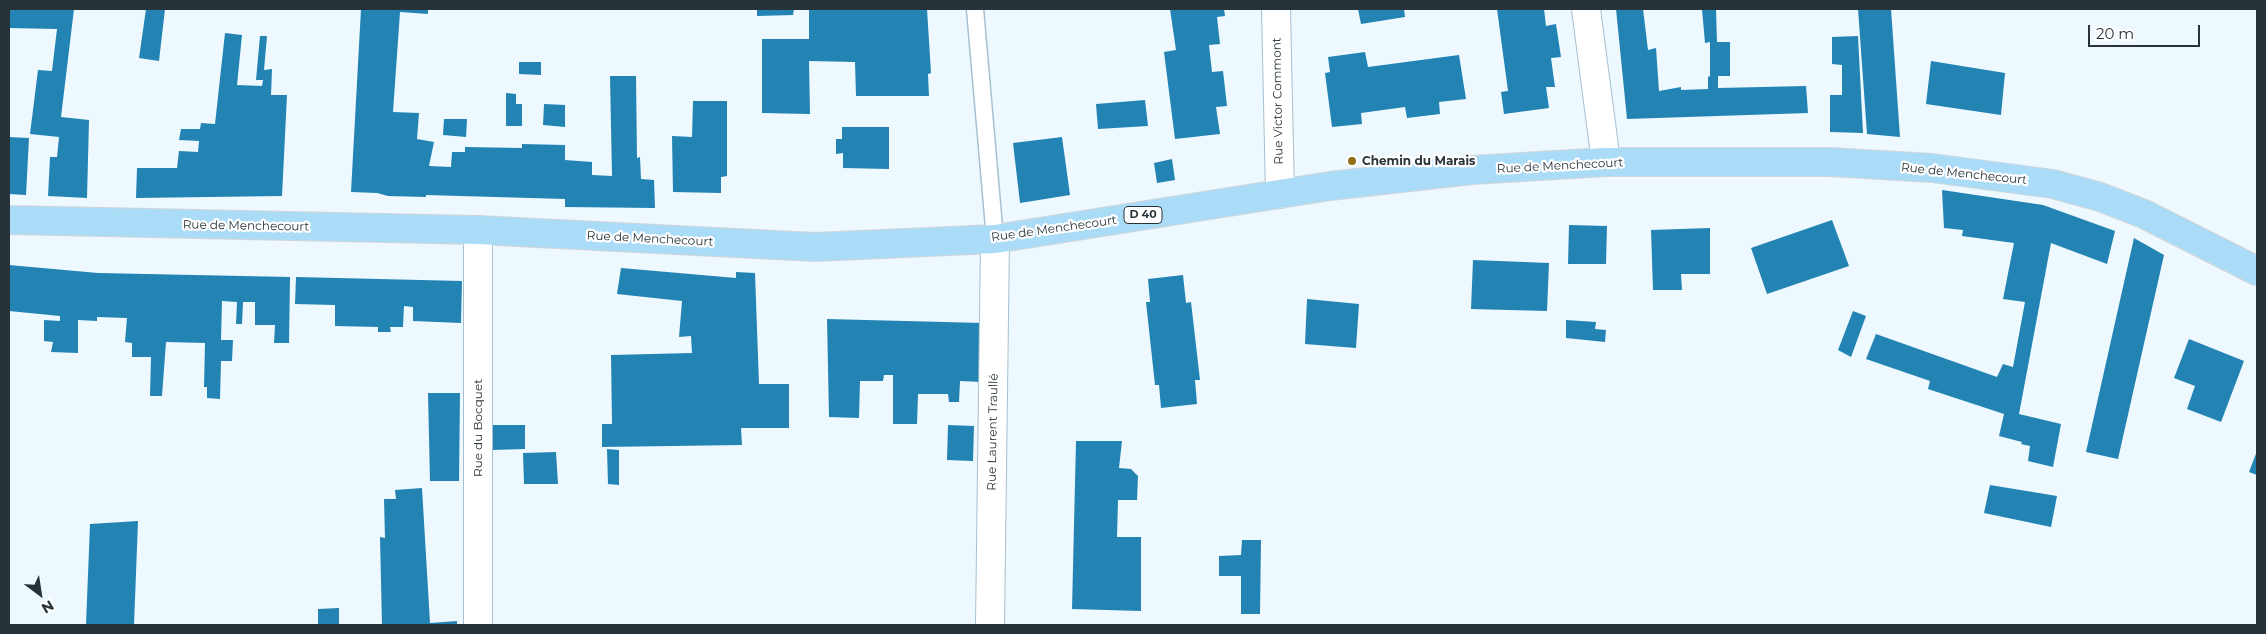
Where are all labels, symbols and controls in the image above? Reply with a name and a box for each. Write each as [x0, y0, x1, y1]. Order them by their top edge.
scale bar [2091, 15, 2204, 47]
text: 20 m [2096, 24, 2134, 43]
street label: Rue Victor Commont [1270, 37, 1286, 165]
place label: Chemin du Marais [1362, 154, 1475, 168]
marker: Chemin du Marais [1346, 155, 1358, 167]
street label: Rue de Menchecourt [1496, 155, 1624, 177]
street label: Rue de Menchecourt [1900, 160, 2028, 188]
road number: D 40 [1124, 206, 1162, 224]
street label: Rue de Menchecourt [990, 213, 1118, 245]
street label: Rue de Menchecourt [183, 218, 309, 234]
street label: Rue de Menchecourt [586, 228, 714, 250]
street label: Rue Laurent Traullé [985, 373, 1001, 491]
street label: Rue du Bocquet [471, 379, 485, 477]
north arrow [15, 569, 65, 619]
text: N [38, 596, 57, 617]

